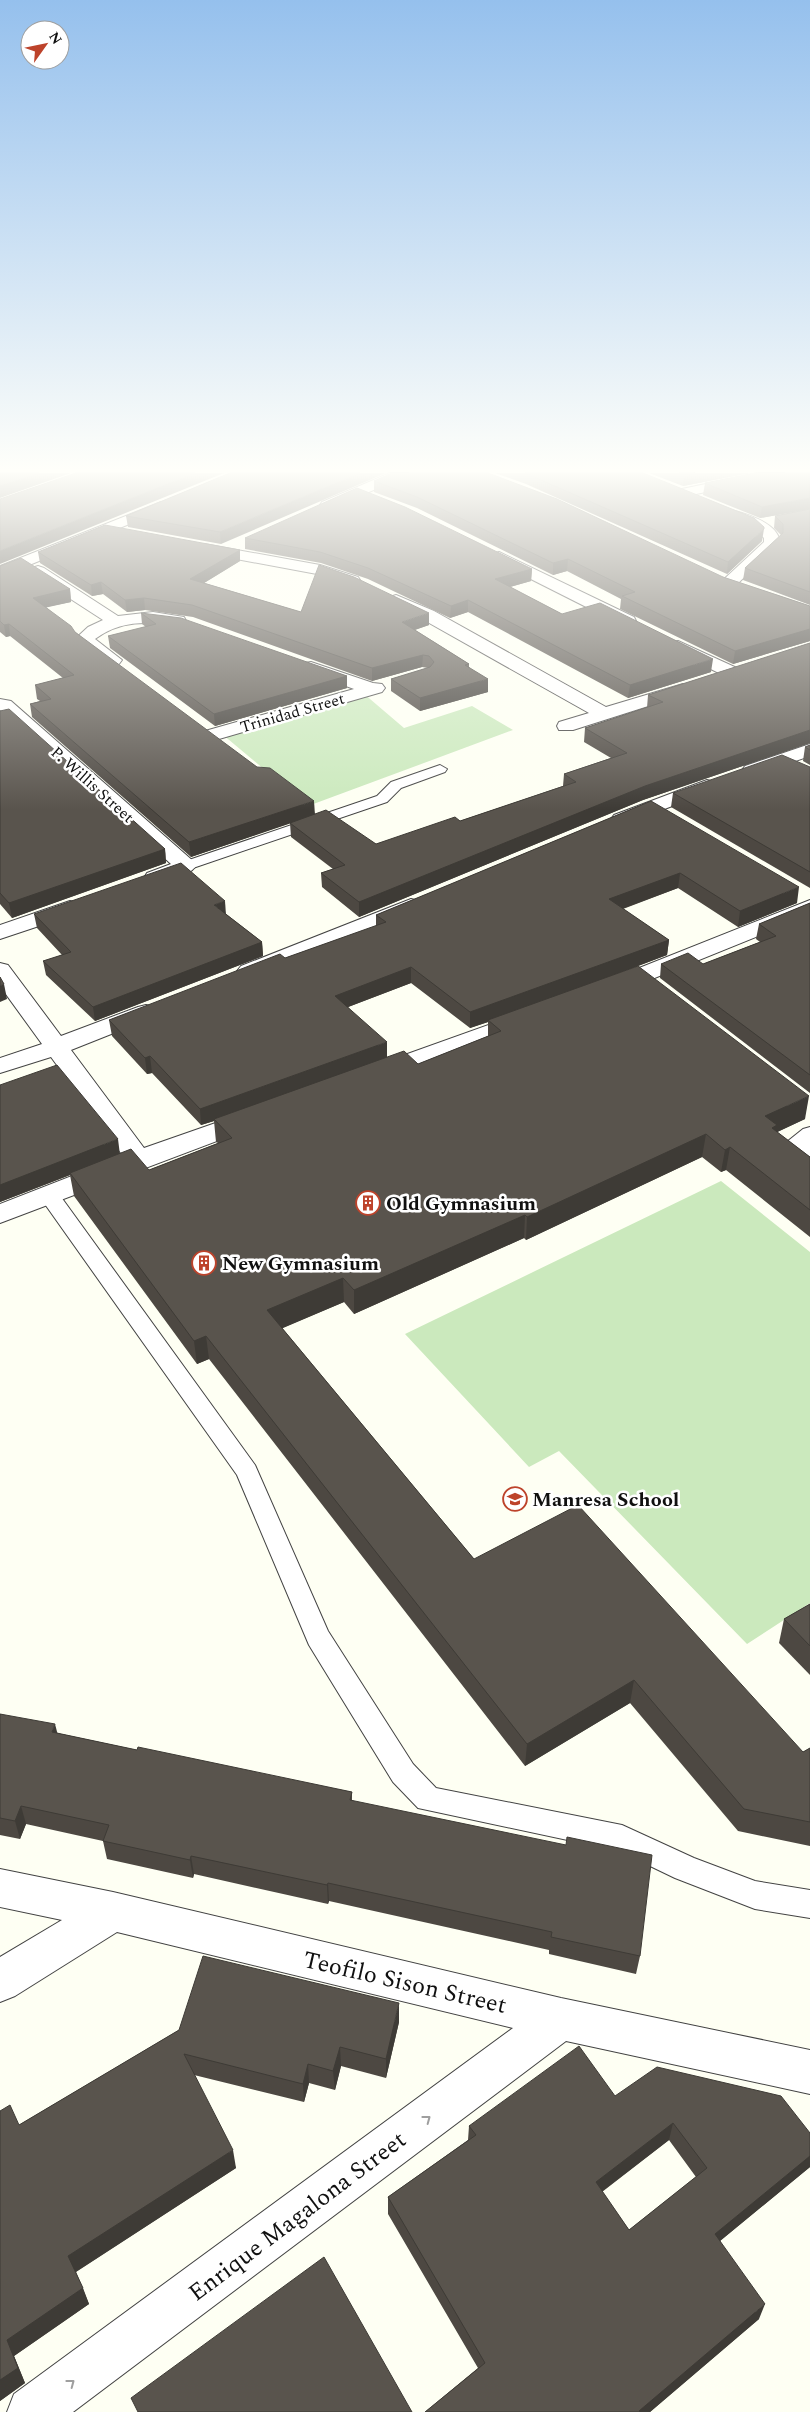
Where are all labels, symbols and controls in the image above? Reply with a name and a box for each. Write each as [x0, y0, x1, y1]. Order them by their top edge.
north arrow [20, 20, 70, 70]
text: N [44, 28, 67, 49]
street label: Trinidad Street [237, 687, 348, 739]
street label: P. Willis Street [45, 741, 140, 829]
place label: Old Gymnasium [386, 1189, 536, 1219]
building icon: Old Gymnasium [355, 1190, 381, 1216]
place label: New Gymnasium [222, 1249, 379, 1279]
building icon: New Gymnasium [191, 1250, 217, 1276]
place label: Manresa School [532, 1485, 679, 1515]
school or university icon: Manresa School [502, 1486, 528, 1512]
street label: Teofilo Sison Street [299, 1942, 510, 2024]
one-way arrow [421, 2116, 431, 2125]
street label: Enrique Magalona Street [181, 2123, 414, 2311]
one-way arrow [65, 2380, 75, 2389]

